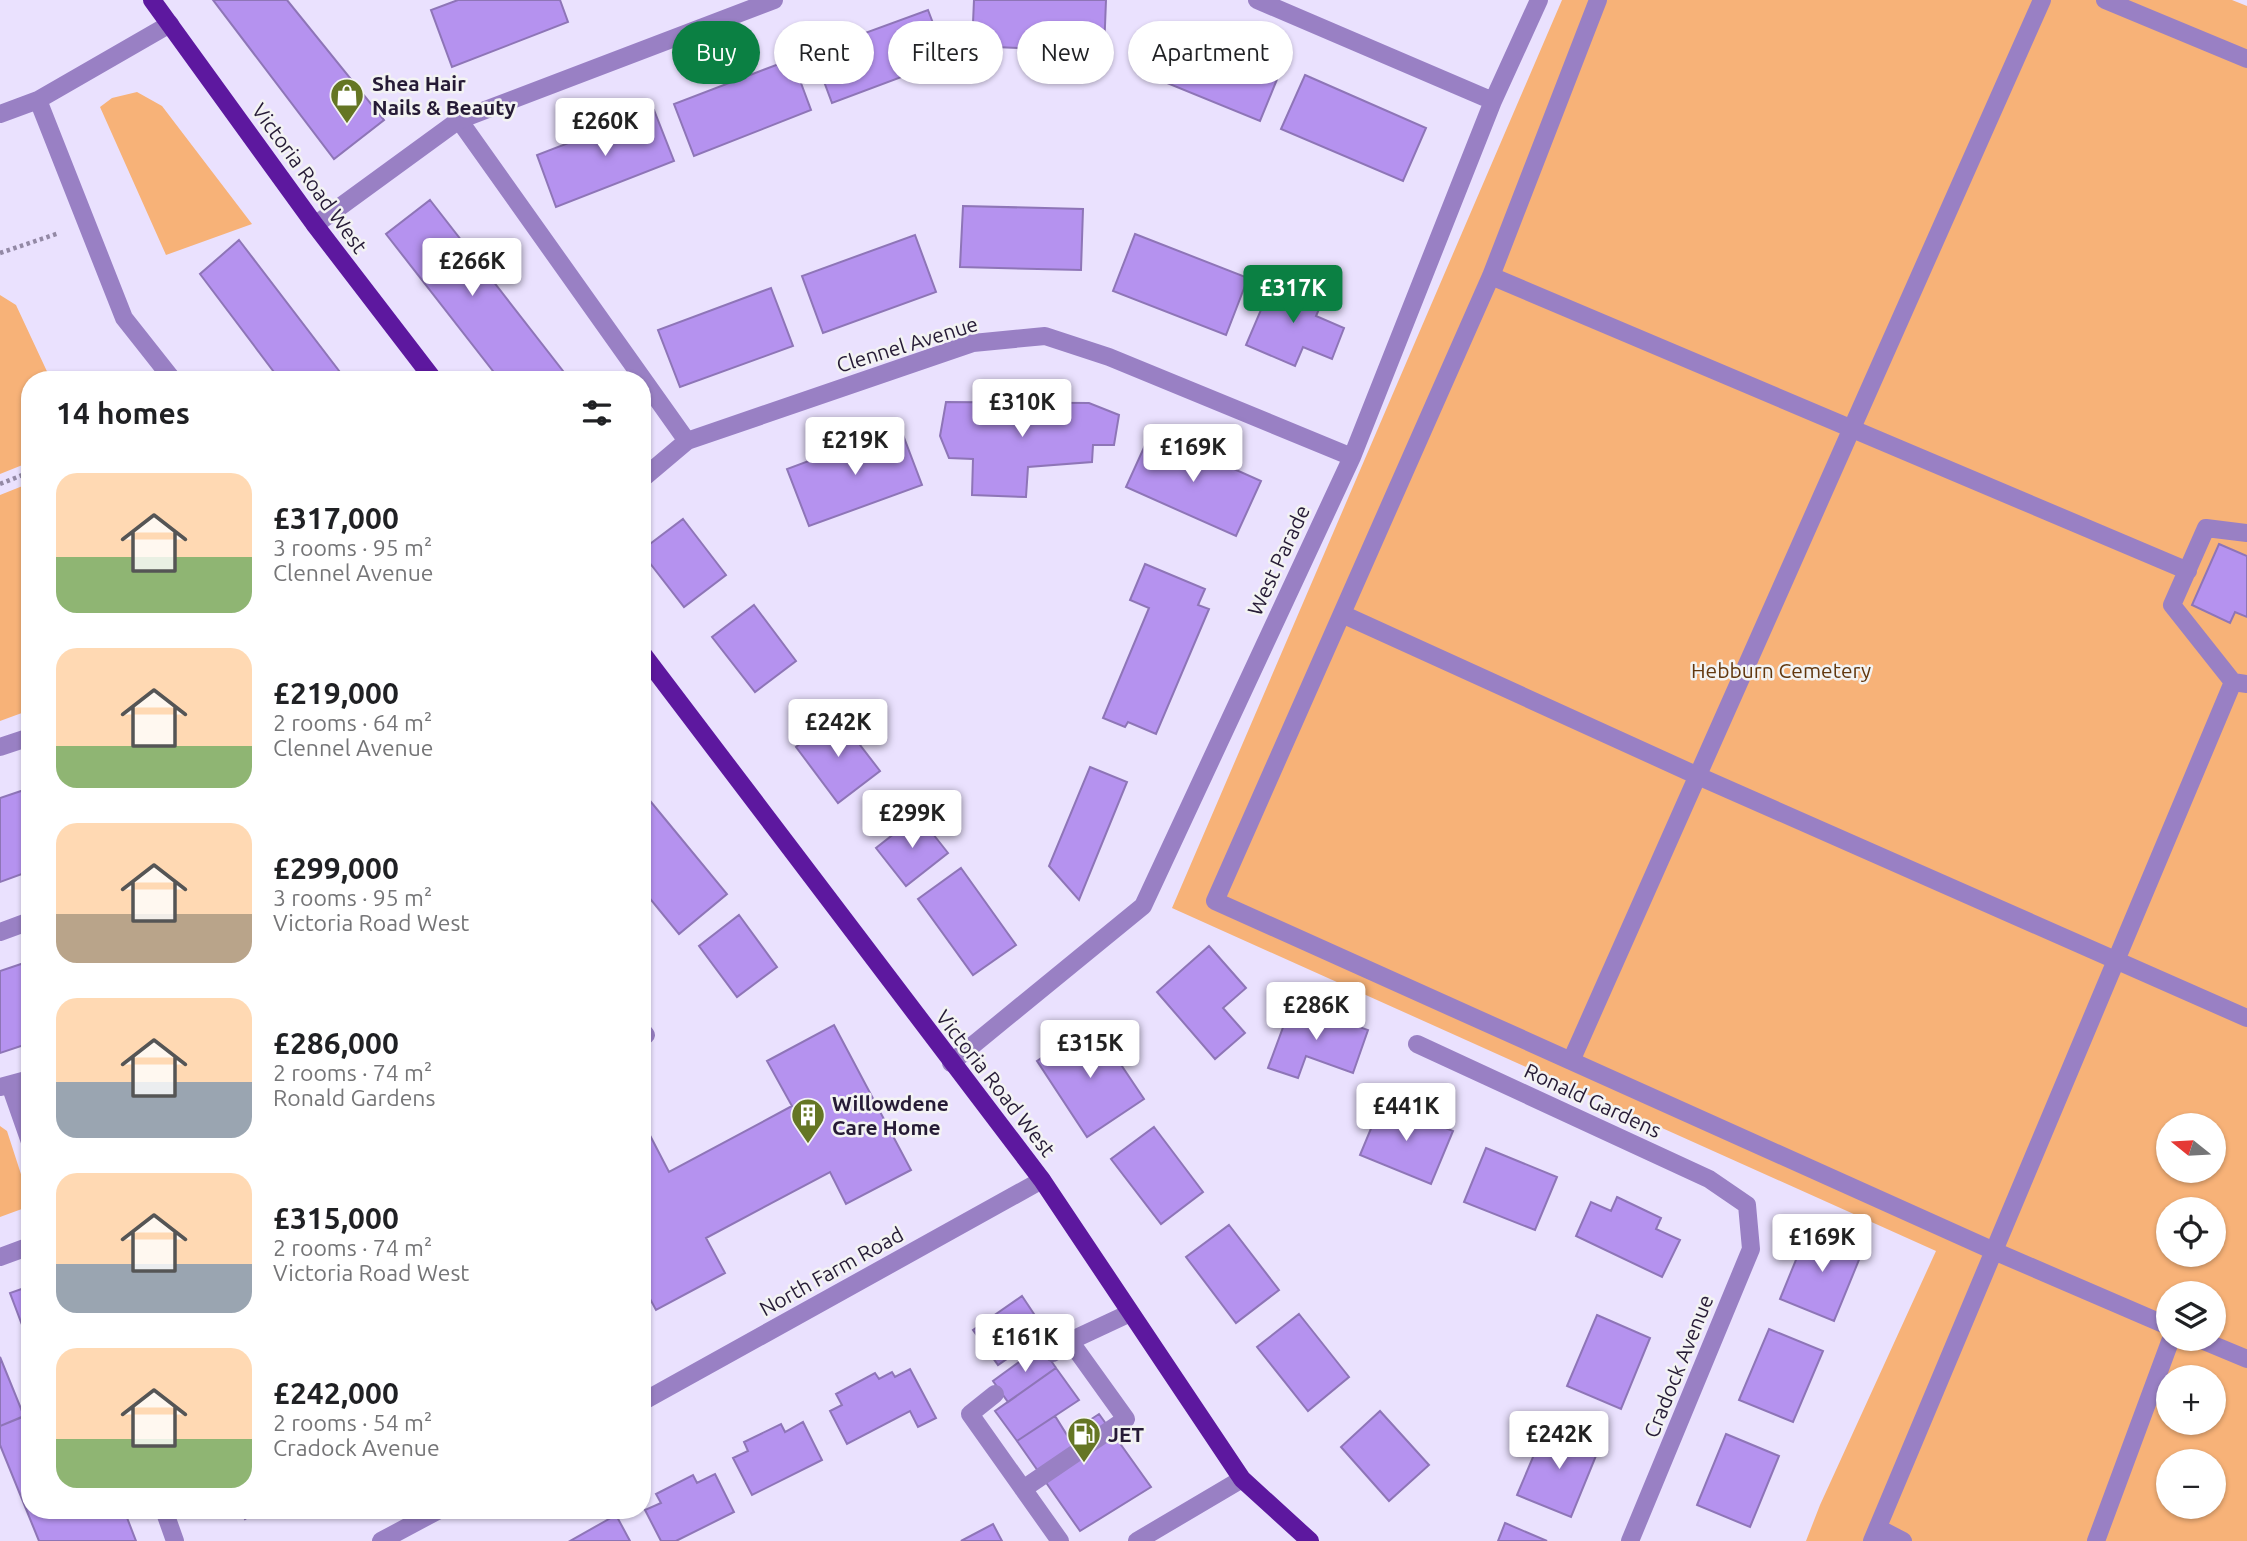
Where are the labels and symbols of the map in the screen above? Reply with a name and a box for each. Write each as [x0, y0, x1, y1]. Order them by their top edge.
place label: Shea Hair Nails & Beauty [372, 71, 516, 119]
shop icon: Shea Hair Nails & Beauty [328, 76, 366, 125]
street label: Victoria Road West [248, 98, 372, 258]
pin: £260K [556, 99, 654, 158]
pin: £266K [423, 238, 521, 298]
pin: £317K [1244, 266, 1342, 325]
street label: Clennel Avenue [833, 311, 981, 377]
pin: £310K [973, 380, 1071, 439]
pin: £219K [806, 418, 904, 477]
pin: £169K [1144, 424, 1242, 484]
street label: West Parade [1242, 501, 1314, 619]
park label: Hebburn Cemetery [1691, 658, 1871, 682]
pin: £242K [789, 700, 887, 759]
pin: £299K [863, 790, 961, 850]
pin: £286K [1267, 982, 1365, 1042]
street label: Victoria Road West [931, 1005, 1061, 1161]
pin: £315K [1041, 1020, 1139, 1080]
street label: Ronald Gardens [1521, 1058, 1665, 1142]
pin: £441K [1357, 1084, 1455, 1143]
place label: Willowdene Care Home [832, 1091, 949, 1139]
building icon: Willowdene Care Home [789, 1096, 827, 1145]
north arrow [2156, 1113, 2226, 1183]
pin: £169K [1773, 1214, 1871, 1274]
street label: North Farm Road [755, 1222, 907, 1320]
street label: Cradock Avenue [1638, 1291, 1718, 1441]
pin: £161K [976, 1314, 1074, 1374]
pin: £242K [1510, 1412, 1608, 1471]
fuel station icon: JET [1065, 1415, 1103, 1464]
place label: JET [1108, 1422, 1144, 1446]

